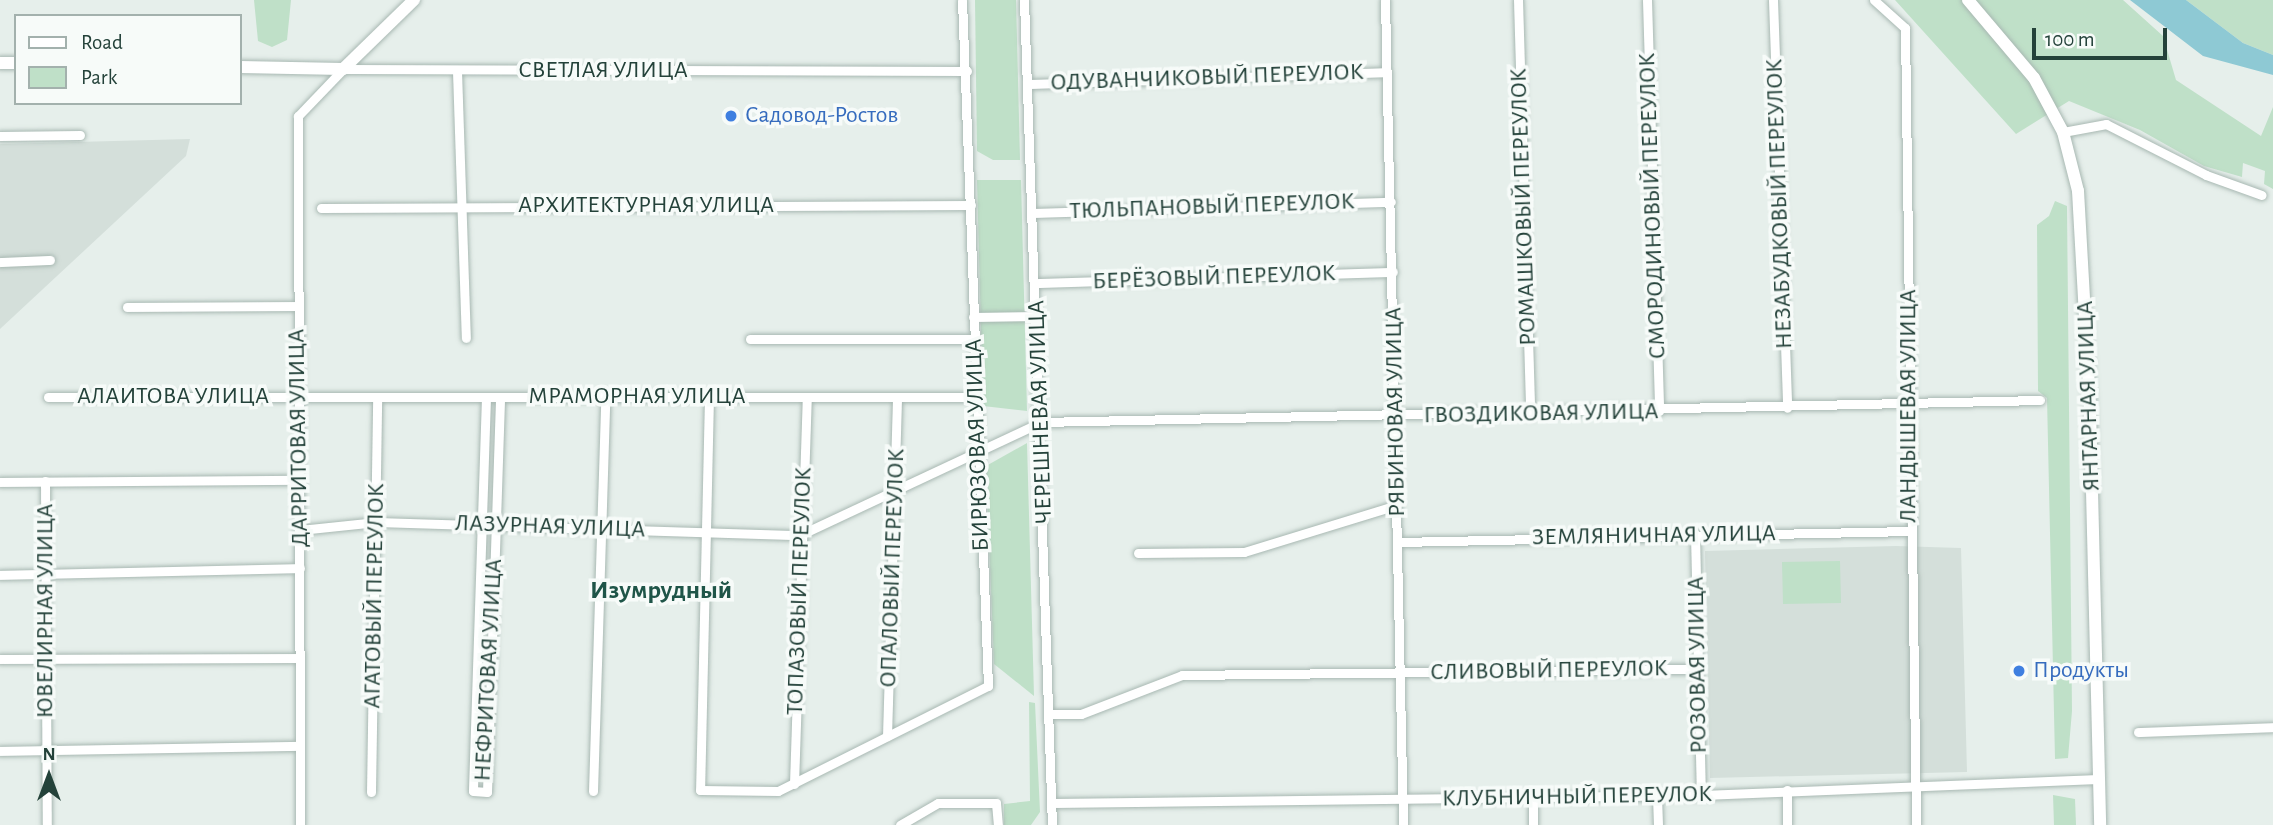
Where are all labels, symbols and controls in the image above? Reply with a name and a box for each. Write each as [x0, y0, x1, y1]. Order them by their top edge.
legend [14, 14, 242, 105]
scale bar [2035, 14, 2170, 58]
text: 100 m [2045, 29, 2095, 50]
text: Road [81, 32, 123, 53]
street label: СМОРОДИНОВЫЙ ПЕРЕУЛОК [1633, 52, 1673, 360]
street label: СВЕТЛАЯ УЛИЦА [518, 57, 688, 85]
street label: ОДУВАНЧИКОВЫЙ ПЕРЕУЛОК [1050, 58, 1364, 98]
street label: НЕЗАБУДКОВЫЙ ПЕРЕУЛОК [1761, 58, 1799, 350]
text: Park [81, 67, 117, 88]
street label: РОМАШКОВЫЙ ПЕРЕУЛОК [1505, 68, 1543, 346]
place label: Садовод-Ростов [745, 102, 898, 130]
marker: Садовод-Ростов [723, 108, 739, 124]
street label: ТЮЛЬПАНОВЫЙ ПЕРЕУЛОК [1069, 188, 1355, 226]
street label: АРХИТЕКТУРНАЯ УЛИЦА [518, 192, 774, 220]
street label: БЕРЁЗОВЫЙ ПЕРЕУЛОК [1092, 259, 1336, 297]
street label: ЛАНДЫШЕВАЯ УЛИЦА [1895, 289, 1923, 523]
street label: ЧЕРЕШНЕВАЯ УЛИЦА [1023, 300, 1059, 524]
street label: ЯНТАРНАЯ УЛИЦА [2071, 300, 2107, 492]
street label: РЯБИНОВАЯ УЛИЦА [1380, 307, 1412, 517]
street label: ДАРРИТОВАЯ УЛИЦА [283, 329, 315, 547]
street label: БИРЮЗОВАЯ УЛИЦА [960, 338, 996, 552]
street label: АЛАИТОВА УЛИЦА [77, 383, 269, 411]
street label: МРАМОРНАЯ УЛИЦА [528, 383, 746, 411]
street label: ГВОЗДИКОВАЯ УЛИЦА [1423, 398, 1659, 430]
street label: ОПАЛОВЫЙ ПЕРЕУЛОК [874, 448, 912, 688]
street label: ТОПАЗОВЫЙ ПЕРЕУЛОК [781, 467, 819, 715]
street label: АГАТОВЫЙ ПЕРЕУЛОК [359, 483, 391, 709]
street label: ЮВЕЛИРНАЯ УЛИЦА [32, 504, 60, 718]
street label: ЛАЗУРНАЯ УЛИЦА [454, 509, 646, 545]
street label: ЗЕМЛЯНИЧНАЯ УЛИЦА [1532, 519, 1776, 553]
street label: НЕФРИТОВАЯ УЛИЦА [469, 558, 509, 782]
district label: Изумрудный [590, 575, 732, 607]
street label: РОЗОВАЯ УЛИЦА [1682, 576, 1714, 754]
street label: СЛИВОВЫЙ ПЕРЕУЛОК [1430, 655, 1668, 687]
place label: Продукты [2033, 657, 2129, 685]
marker: Продукты [2011, 663, 2027, 679]
north arrow [14, 741, 84, 811]
text: N [42, 745, 56, 764]
street label: КЛУБНИЧНЫЙ ПЕРЕУЛОК [1442, 780, 1712, 814]

